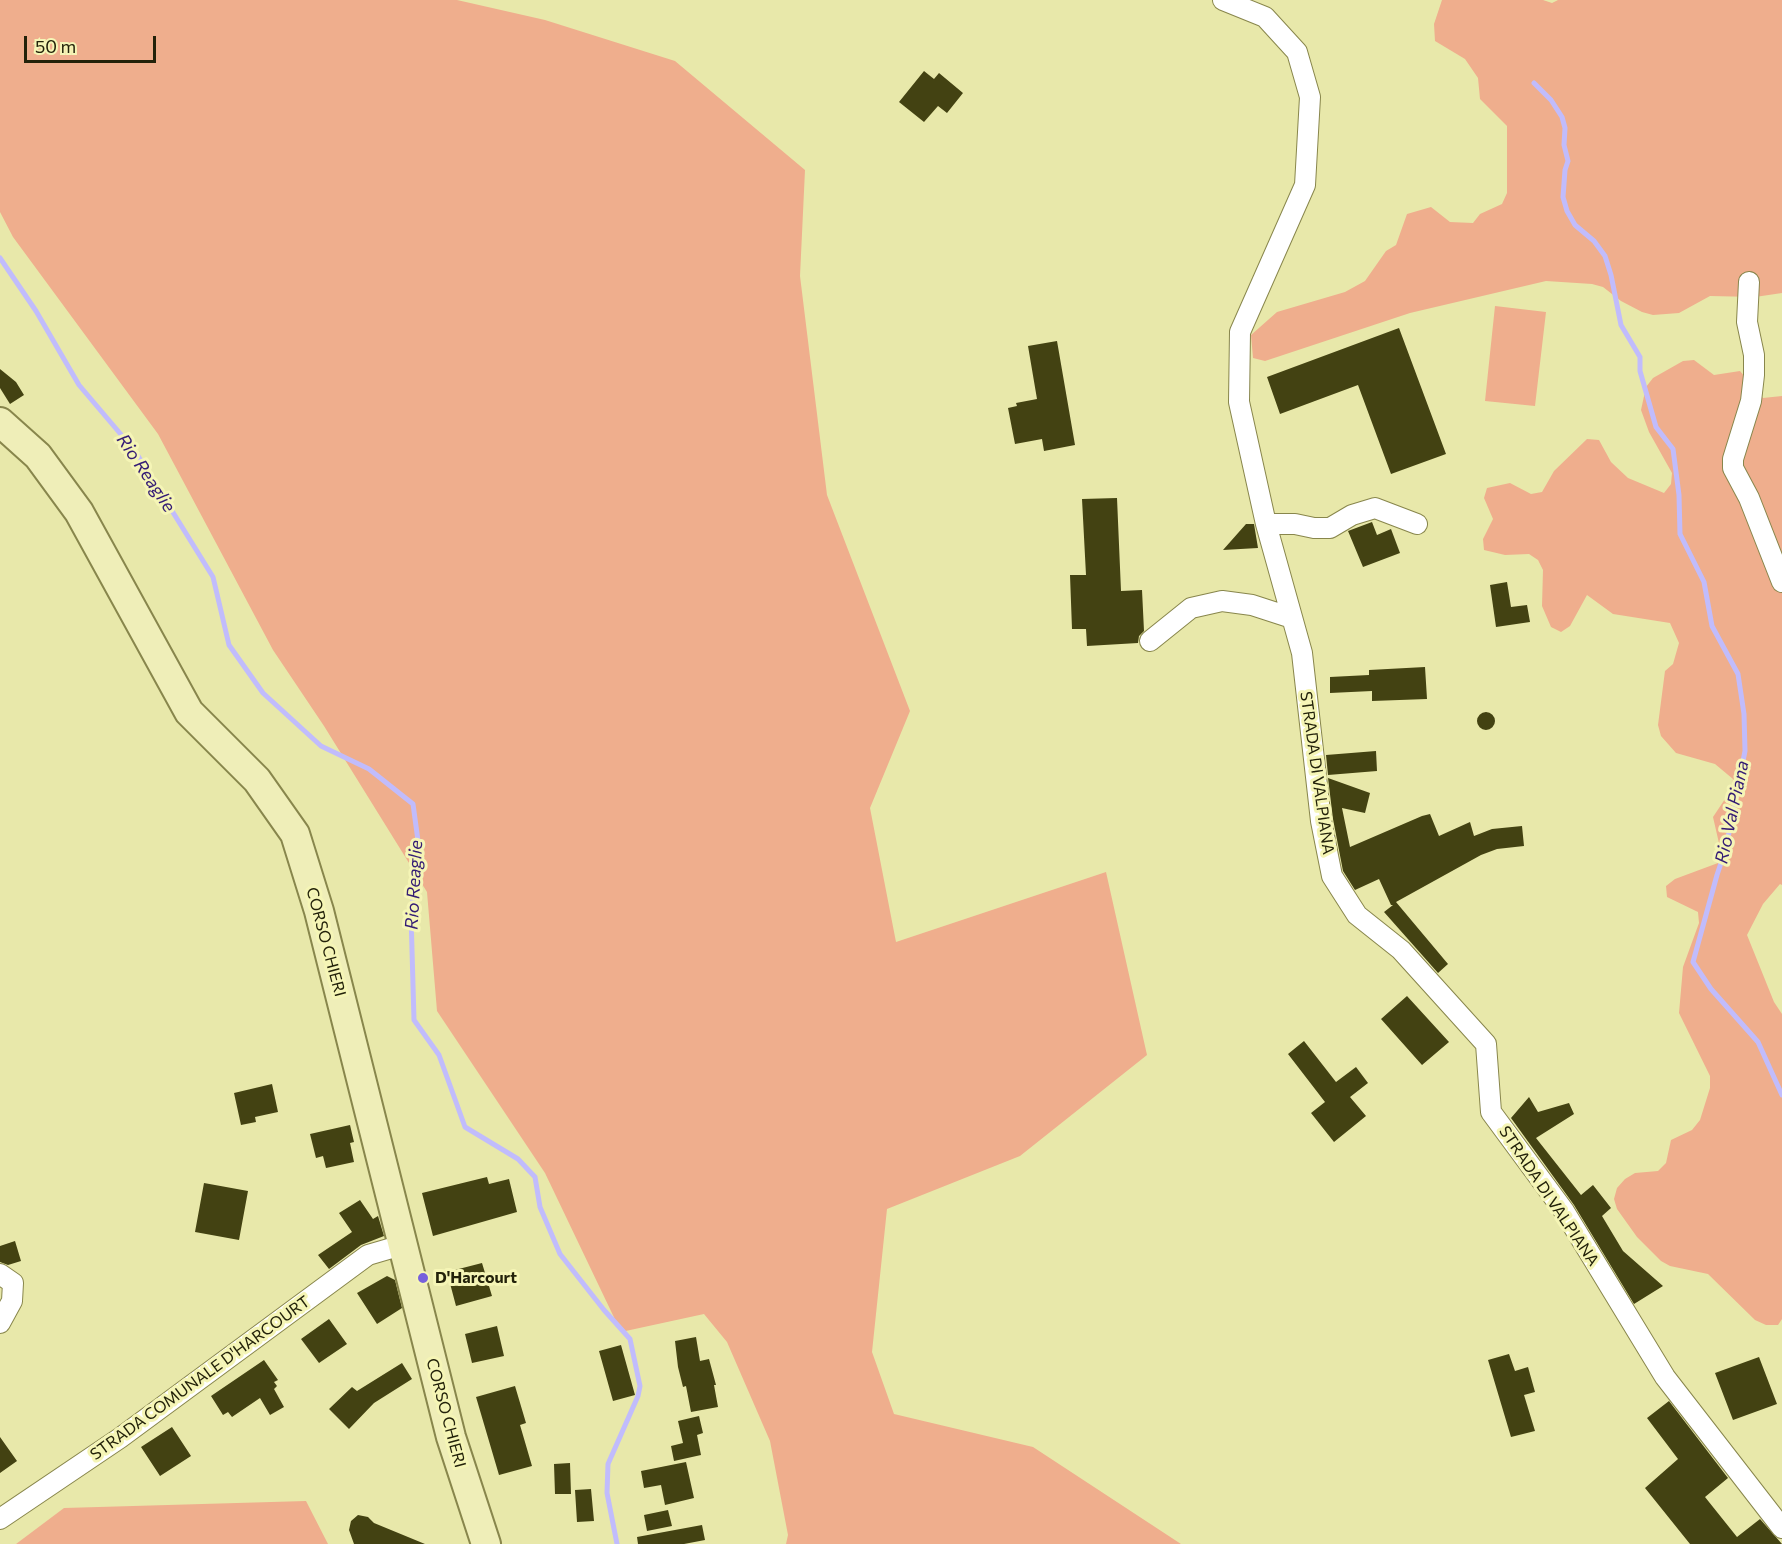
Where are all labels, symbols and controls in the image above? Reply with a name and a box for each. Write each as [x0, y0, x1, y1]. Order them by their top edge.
scale bar [27, 24, 159, 62]
text: 50 m [35, 35, 76, 57]
water label: Rio Reaglie [112, 430, 180, 516]
street label: STRADA DI VALPIANA [1296, 690, 1338, 856]
water label: Rio Val Piana [1711, 759, 1753, 865]
water label: Rio Reaglie [401, 840, 427, 930]
street label: CORSO CHIERI [302, 885, 350, 999]
street label: STRADA DI VALPIANA [1495, 1122, 1603, 1270]
place label: D'Harcourt [435, 1268, 517, 1288]
marker: D'Harcourt [416, 1271, 430, 1285]
street label: STRADA COMUNALE D'HARCOURT [86, 1292, 314, 1464]
street label: CORSO CHIERI [422, 1356, 470, 1470]

